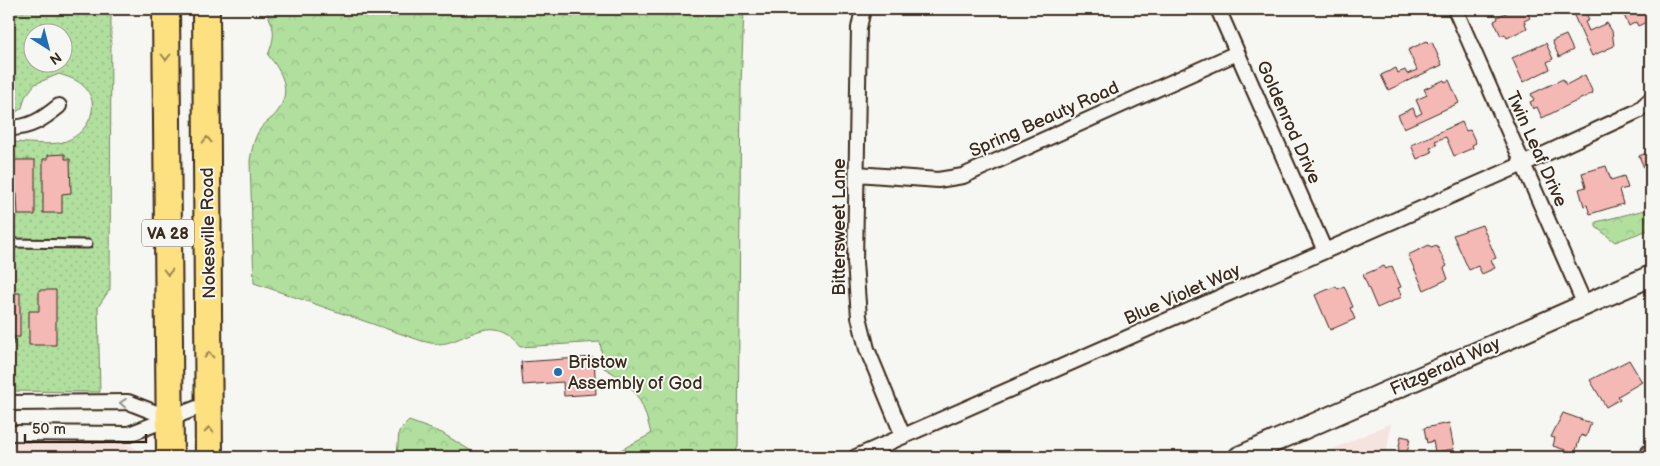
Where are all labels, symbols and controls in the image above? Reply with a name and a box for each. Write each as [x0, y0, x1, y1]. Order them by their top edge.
north arrow [22, 22, 72, 72]
text: N [46, 48, 65, 68]
one-way arrow [161, 54, 171, 62]
street label: Goldenrod Drive [1252, 57, 1325, 187]
street label: Spring Beauty Road [966, 77, 1122, 162]
street label: Twin Leaf Drive [1502, 88, 1571, 210]
one-way arrow [202, 135, 212, 143]
street label: Bittersweet Lane [829, 158, 850, 296]
street label: Nokesville Road [197, 167, 220, 299]
road number: VA 28 [142, 220, 194, 247]
street label: Blue Violet Way [1121, 259, 1244, 329]
one-way arrow [163, 269, 173, 277]
street label: Fitzgerald Way [1387, 332, 1504, 400]
one-way arrow [204, 350, 214, 358]
place label: Bristow Assembly of God [568, 352, 702, 394]
marker: Bristow Assembly of God [552, 366, 564, 378]
one-way arrow [119, 398, 127, 409]
scale bar [25, 411, 146, 443]
text: 50 m [32, 420, 66, 439]
one-way arrow [204, 426, 215, 434]

